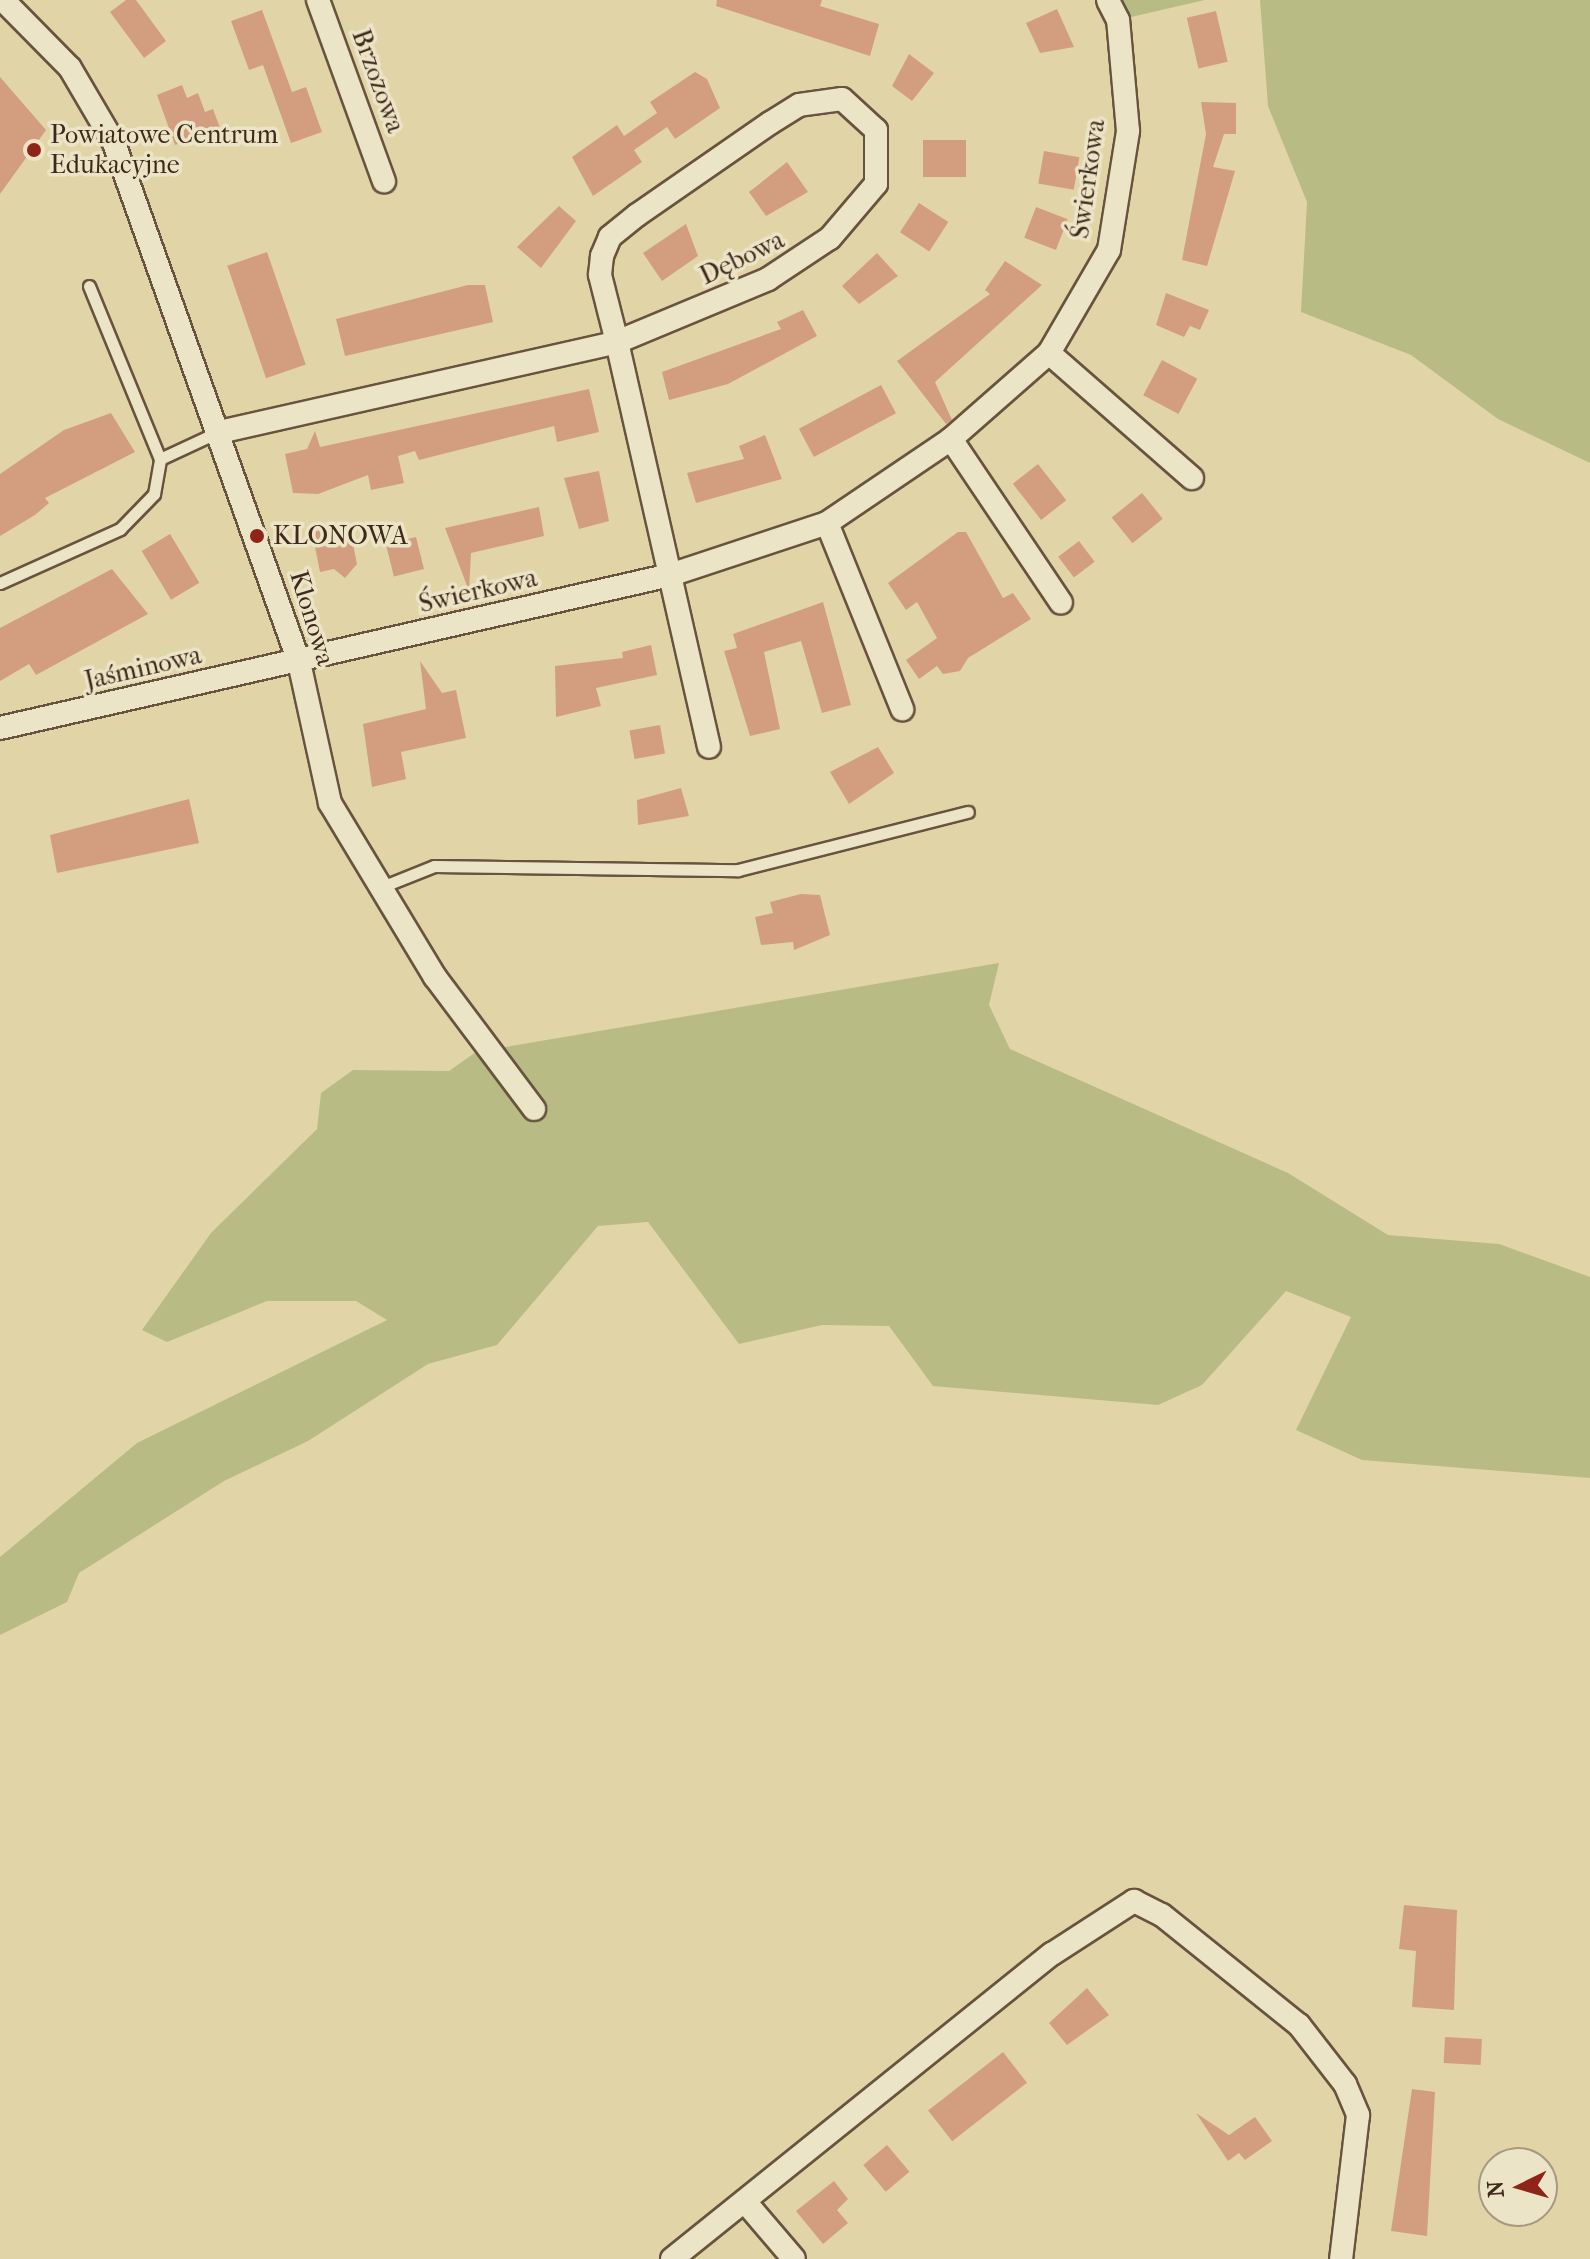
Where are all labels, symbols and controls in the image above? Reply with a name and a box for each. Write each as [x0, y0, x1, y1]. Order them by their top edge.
street label: Brzozowa [345, 25, 411, 137]
street label: Świerkowa [1064, 117, 1112, 241]
place label: Powiatowe Centrum Edukacyjne [50, 119, 278, 180]
marker: Powiatowe Centrum Edukacyjne [25, 141, 43, 159]
street label: Dębowa [695, 224, 789, 292]
place label: KLONOWA [273, 520, 408, 552]
marker: KLONOWA [248, 527, 266, 545]
street label: Świerkowa [416, 562, 540, 620]
street label: Klonowa [283, 567, 341, 669]
street label: Jaśminowa [82, 639, 204, 697]
north arrow [1478, 2147, 1558, 2227]
text: N [1482, 2179, 1510, 2198]

